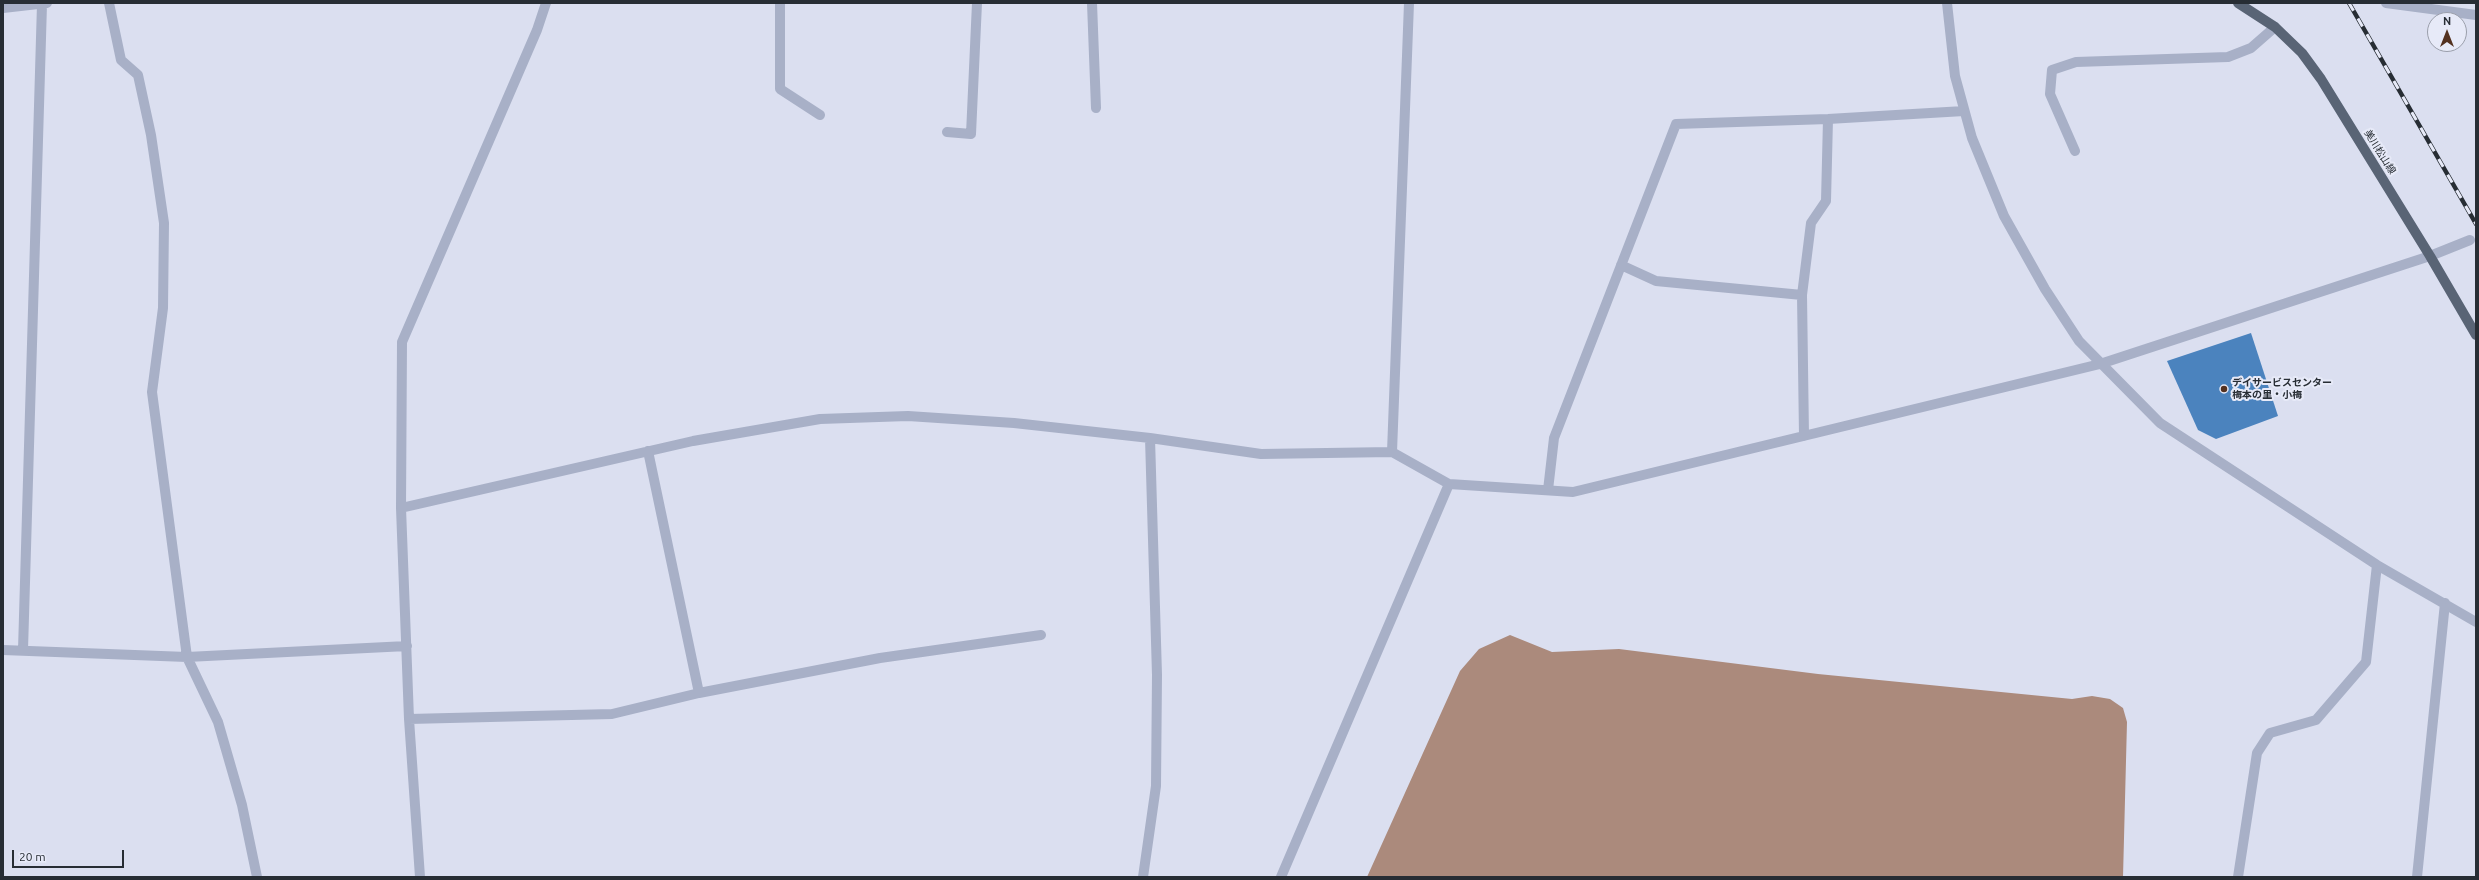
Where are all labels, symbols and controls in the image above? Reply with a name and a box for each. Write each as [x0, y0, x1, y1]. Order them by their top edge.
north arrow [2427, 12, 2467, 52]
text: N [2443, 15, 2451, 27]
street label: 美川松山線 [2362, 128, 2398, 176]
place label: デイサービスセンター 梅本の里・小梅 [2232, 377, 2332, 400]
marker: デイサービスセンター 梅本の里・小梅 [2219, 384, 2229, 394]
scale bar [14, 842, 126, 868]
text: 20 m [19, 850, 46, 863]

